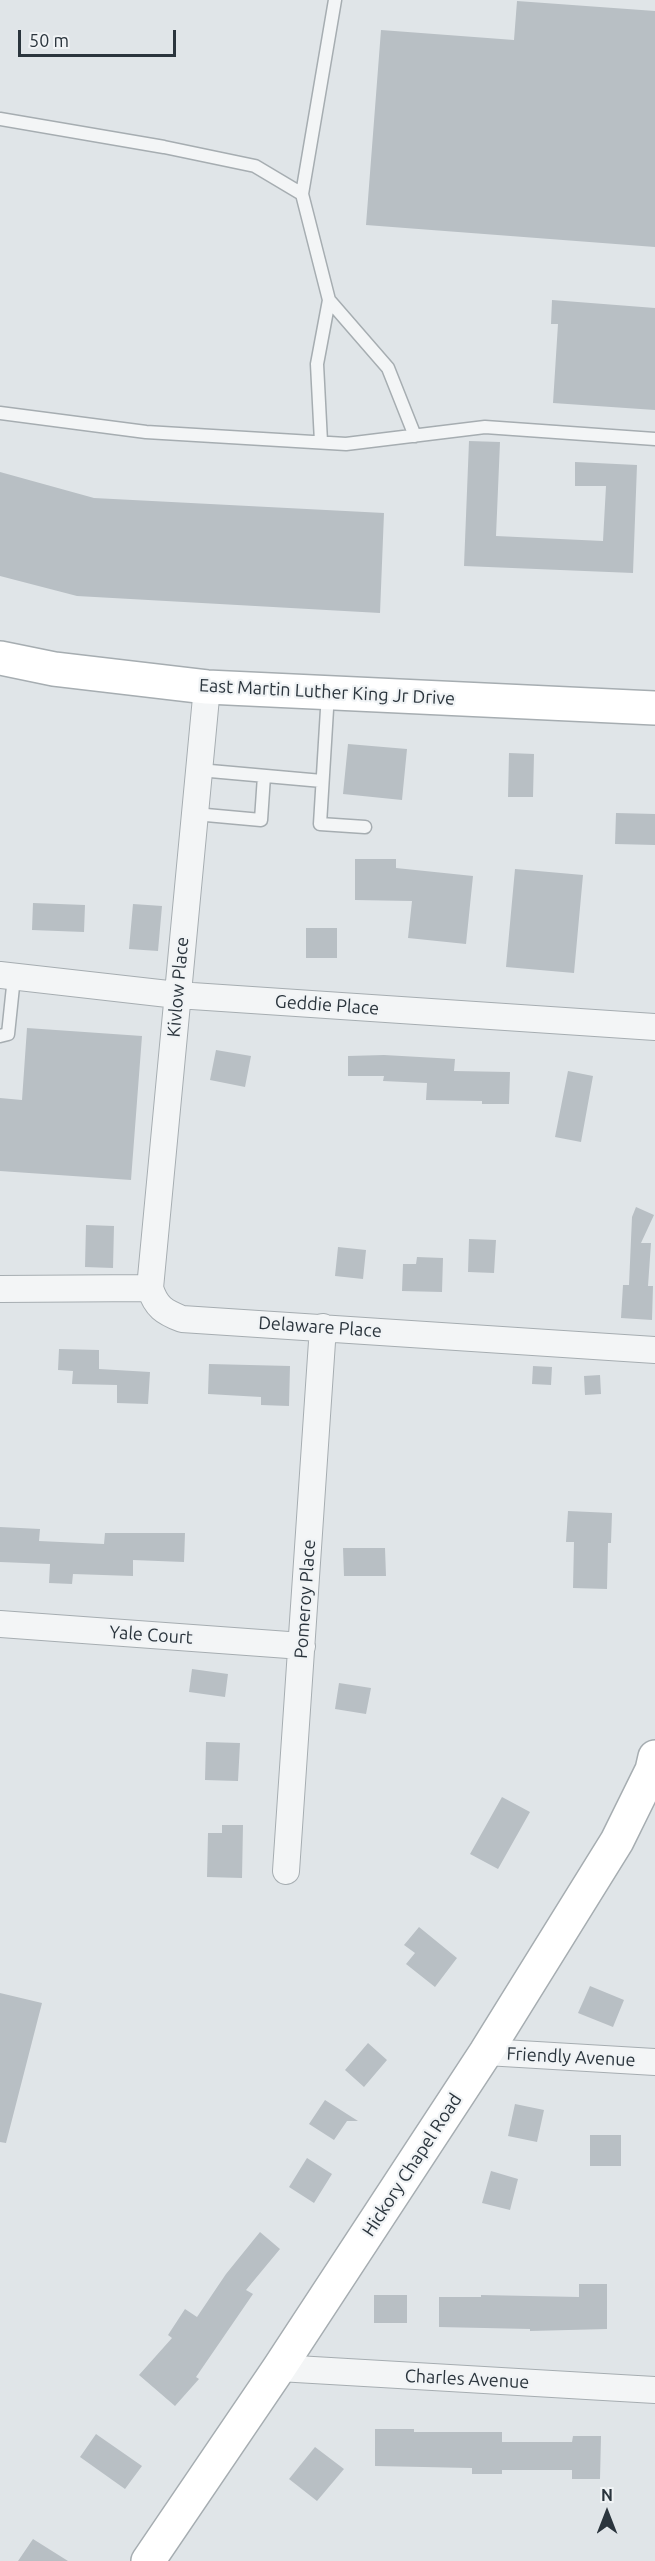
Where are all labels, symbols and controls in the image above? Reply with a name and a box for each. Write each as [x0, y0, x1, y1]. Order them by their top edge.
scale bar [21, 18, 178, 56]
text: 50 m [29, 30, 69, 50]
street label: East Martin Luther King Jr Drive [198, 675, 456, 709]
street label: Kivlow Place [163, 936, 193, 1038]
street label: Geddie Place [274, 991, 380, 1019]
street label: Delaware Place [258, 1312, 382, 1342]
street label: Pomeroy Place [290, 1539, 320, 1659]
street label: Yale Court [109, 1621, 193, 1649]
street label: Friendly Avenue [506, 2043, 636, 2071]
street label: Hickory Chapel Road [358, 2090, 466, 2240]
street label: Charles Avenue [404, 2365, 530, 2393]
north arrow [577, 2483, 637, 2543]
text: N [601, 2486, 613, 2504]

